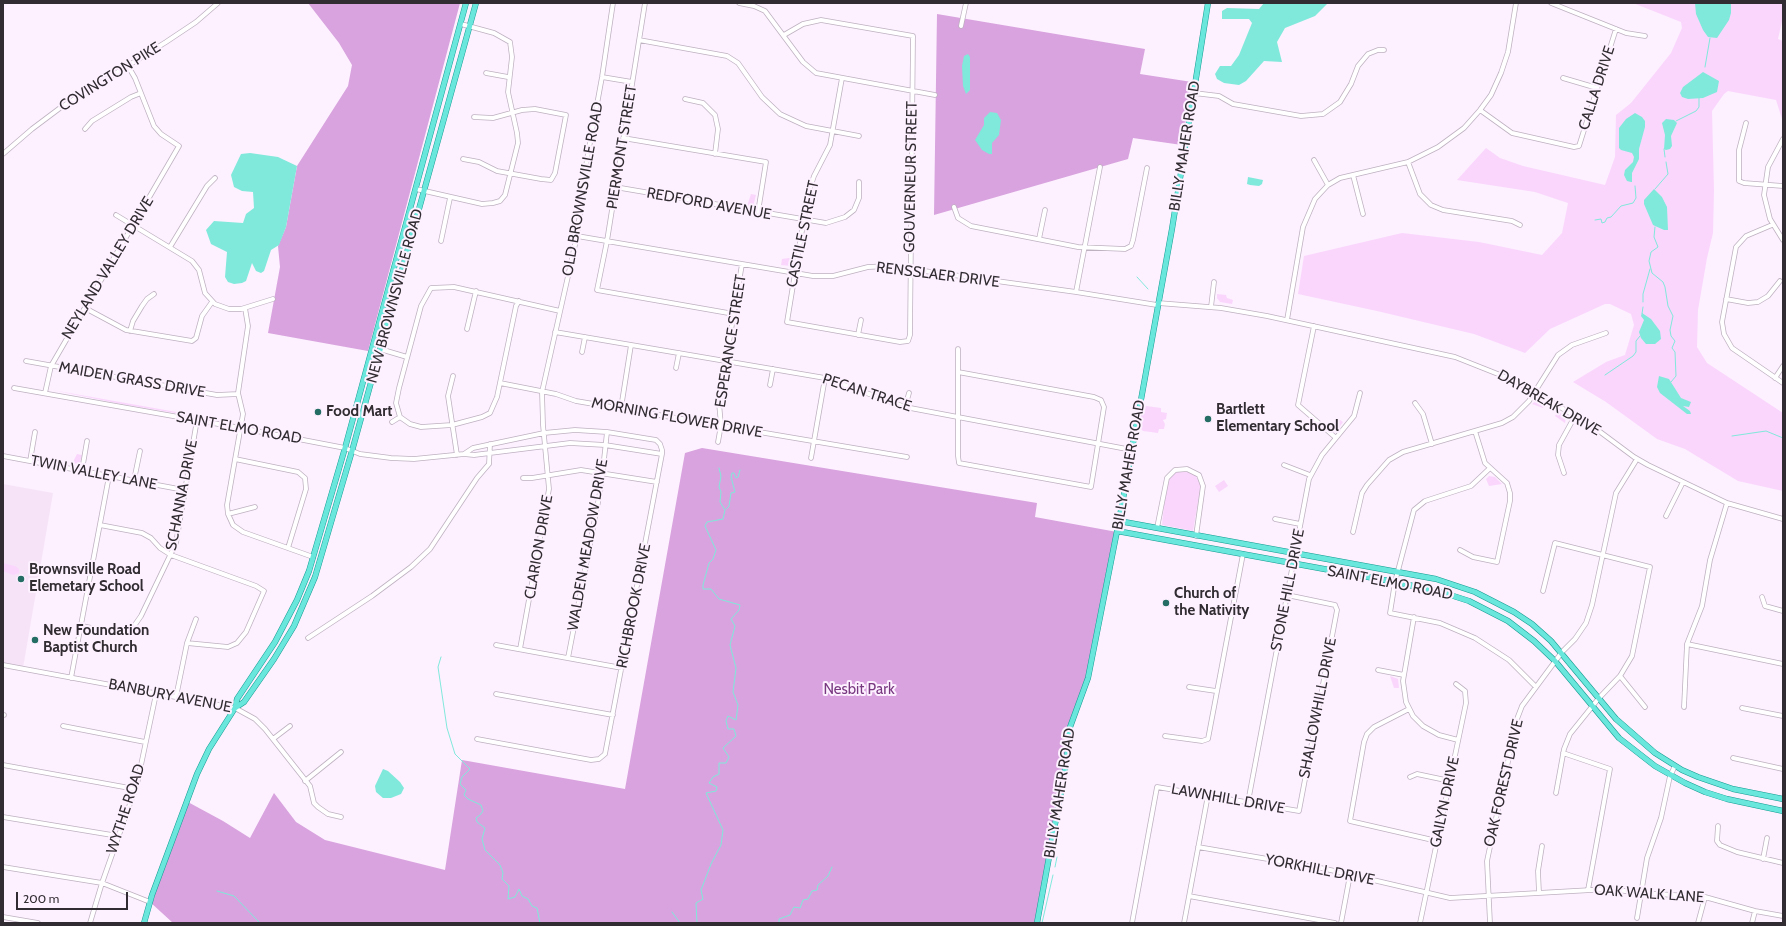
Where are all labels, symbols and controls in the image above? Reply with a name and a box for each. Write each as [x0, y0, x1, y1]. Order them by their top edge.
street label: COVINGTON PIKE [56, 39, 164, 115]
street label: CALLA DRIVE [1575, 44, 1619, 132]
street label: BILLY MAHER ROAD [1166, 80, 1204, 212]
street label: PIERMONT STREET [603, 83, 641, 211]
street label: OLD BROWNSVILLE ROAD [559, 101, 607, 277]
street label: GOUVERNEUR STREET [901, 101, 921, 253]
street label: CASTILE STREET [783, 179, 823, 289]
street label: REDFORD AVENUE [645, 184, 773, 224]
street label: NEYLAND VALLEY DRIVE [58, 193, 158, 343]
street label: NEW BROWNSVILLE ROAD [363, 207, 427, 385]
street label: RENSSLAER DRIVE [875, 259, 1001, 291]
street label: ESPERANCE STREET [712, 273, 750, 409]
street label: MAIDEN GRASS DRIVE [57, 358, 207, 402]
street label: DAYBREAK DRIVE [1494, 366, 1604, 440]
street label: PECAN TRACE [820, 370, 914, 416]
street label: MORNING FLOWER DRIVE [590, 394, 764, 442]
street label: BILLY MAHER ROAD [1109, 399, 1149, 531]
place label: Bartlett Elementary School [1216, 401, 1339, 436]
place label: Food Mart [326, 403, 392, 421]
marker: Food Mart [313, 407, 323, 417]
street label: SAINT ELMO ROAD [175, 408, 303, 448]
marker: Bartlett Elementary School [1203, 414, 1213, 424]
street label: SCHANNA DRIVE [162, 438, 202, 552]
street label: TWIN VALLEY LANE [29, 452, 159, 494]
street label: WALDEN MEADOW DRIVE [564, 458, 612, 632]
street label: CLARION DRIVE [521, 493, 557, 601]
street label: STONE HILL DRIVE [1267, 527, 1309, 653]
street label: RICHBROOK DRIVE [613, 542, 655, 670]
place label: Brownsville Road Elemetary School [29, 561, 144, 596]
street label: SAINT ELMO ROAD [1326, 562, 1454, 604]
marker: Brownsville Road Elemetary School [16, 574, 26, 584]
place label: Church of the Nativity [1174, 585, 1249, 620]
marker: Church of the Nativity [1161, 598, 1171, 608]
place label: New Foundation Baptist Church [43, 622, 149, 657]
marker: New Foundation Baptist Church [30, 635, 40, 645]
street label: SHALLOWHILL DRIVE [1296, 636, 1340, 780]
street label: BANBURY AVENUE [107, 675, 233, 717]
park label: Nesbit Park [823, 681, 895, 699]
street label: OAK FOREST DRIVE [1481, 717, 1527, 849]
street label: BILLY MAHER ROAD [1041, 727, 1079, 859]
street label: GAILYN DRIVE [1427, 755, 1463, 849]
street label: WYTHE ROAD [103, 762, 149, 856]
street label: LAWNHILL DRIVE [1170, 780, 1286, 818]
street label: YORKHILL DRIVE [1264, 851, 1376, 889]
street label: OAK WALK LANE [1593, 881, 1705, 907]
scale bar [18, 884, 130, 910]
text: 200 m [23, 891, 59, 906]

